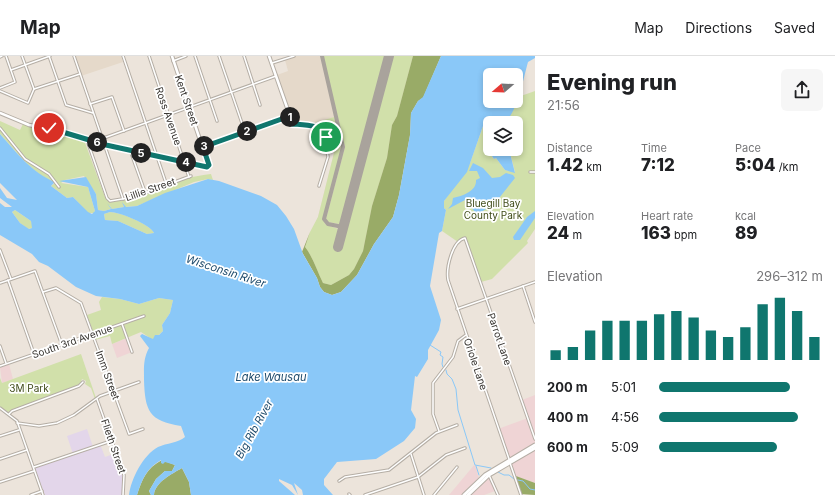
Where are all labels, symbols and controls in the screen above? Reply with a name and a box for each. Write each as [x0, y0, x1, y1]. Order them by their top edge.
text: Map [20, 16, 61, 39]
text: Map [634, 19, 663, 36]
text: Directions [685, 19, 752, 36]
text: Saved [774, 19, 815, 36]
north arrow [483, 68, 523, 108]
map controls [483, 68, 523, 156]
text: Evening run [547, 69, 677, 95]
button: share [781, 69, 823, 111]
street label: Kent Street [173, 73, 201, 127]
street label: Ross Avenue [153, 85, 185, 147]
text: 21:56 [547, 97, 580, 113]
pin: 1 [280, 107, 300, 127]
text: 1 [288, 110, 292, 124]
pin [32, 111, 66, 145]
button: layers [483, 116, 523, 156]
icon: check [38, 117, 60, 139]
pin [309, 120, 343, 154]
pin: 2 [237, 121, 257, 141]
text: 2 [244, 124, 250, 138]
icon: arrive [315, 126, 337, 148]
pin: 6 [87, 132, 107, 152]
text: 6 [93, 135, 101, 149]
pin: 3 [194, 136, 214, 156]
text: 3 [200, 139, 208, 153]
text: Distance [547, 141, 592, 155]
text: Time [641, 141, 667, 155]
text: Pace [735, 141, 761, 155]
pin: 5 [131, 143, 151, 163]
text: 5 [137, 146, 145, 160]
pin: 4 [176, 152, 196, 172]
text: 4 [182, 155, 190, 169]
text: 1.42 [547, 155, 583, 175]
text: 7:12 [641, 155, 675, 175]
text: 5:04 [735, 155, 776, 175]
text: km [583, 160, 602, 174]
text: /km [776, 160, 798, 174]
street label: Lillie Street [123, 175, 177, 203]
park label: Bluegill Bay County Park [464, 197, 523, 221]
text: Elevation [547, 209, 594, 223]
text: Heart rate [641, 209, 693, 223]
text: kcal [735, 209, 756, 223]
text: 24 [547, 223, 569, 243]
text: 163 [641, 223, 671, 243]
text: 89 [735, 223, 758, 243]
text: m [569, 228, 582, 242]
text: bpm [671, 228, 697, 242]
water label: Wisconsin River [184, 252, 268, 291]
text: Elevation [547, 268, 603, 284]
text: 296–312 m [756, 268, 823, 284]
street label: Parrot Lane [485, 311, 515, 367]
street label: South 3rd Avenue [30, 322, 114, 360]
street label: Oriole Lane [462, 336, 491, 392]
street label: Imm Street [94, 349, 123, 402]
water label: Lake Wausau [236, 370, 307, 384]
text: 200 m [547, 379, 588, 395]
text: 5:01 [611, 379, 636, 395]
park label: 3M Park [9, 382, 49, 394]
water label: Big Rib River [232, 396, 276, 461]
text: 400 m [547, 409, 588, 425]
text: 4:56 [611, 409, 639, 425]
street label: Flieth Street [99, 417, 129, 475]
text: 600 m [547, 439, 588, 455]
text: 5:09 [611, 439, 639, 455]

